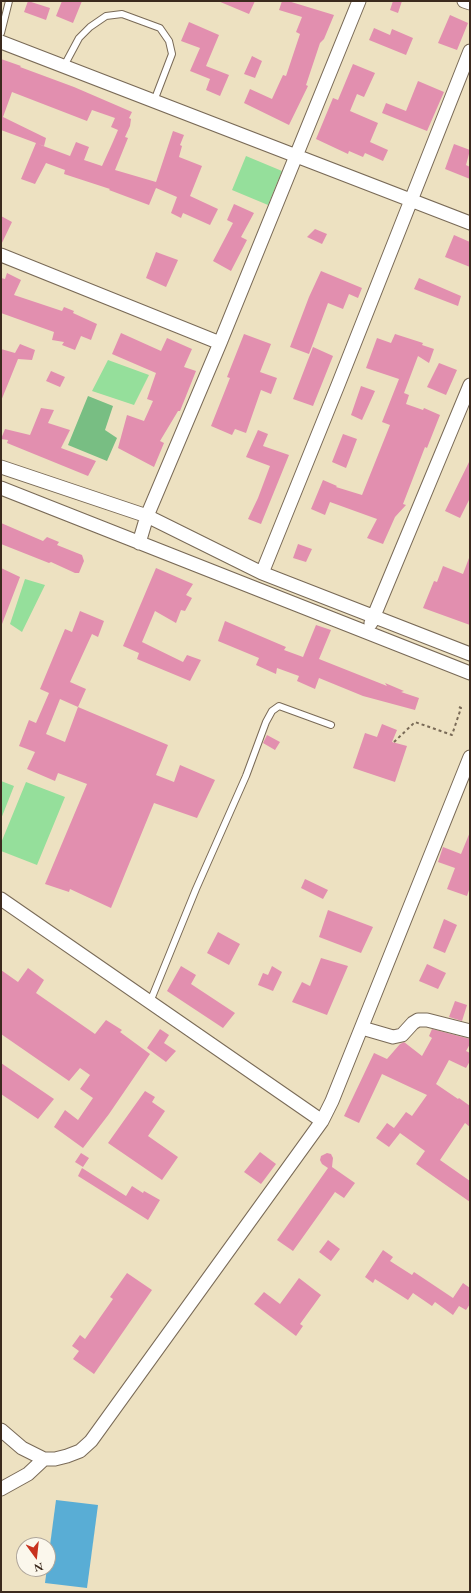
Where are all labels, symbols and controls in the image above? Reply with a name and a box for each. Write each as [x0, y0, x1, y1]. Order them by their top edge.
north arrow [16, 1537, 56, 1577]
text: N [33, 1560, 45, 1576]

